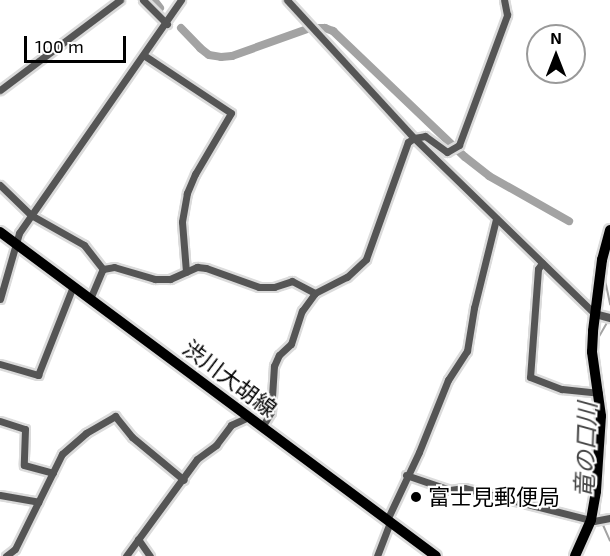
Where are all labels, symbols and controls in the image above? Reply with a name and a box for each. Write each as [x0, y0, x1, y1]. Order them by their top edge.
scale bar [27, 24, 129, 62]
north arrow [526, 24, 586, 84]
text: N [550, 28, 562, 47]
text: 100 m [35, 35, 84, 57]
street label: 渋川大胡線 [178, 334, 282, 422]
water label: 竜の口川 [569, 402, 601, 498]
place label: 富士見郵便局 [428, 484, 560, 510]
marker: 富士見郵便局 [409, 490, 423, 504]

